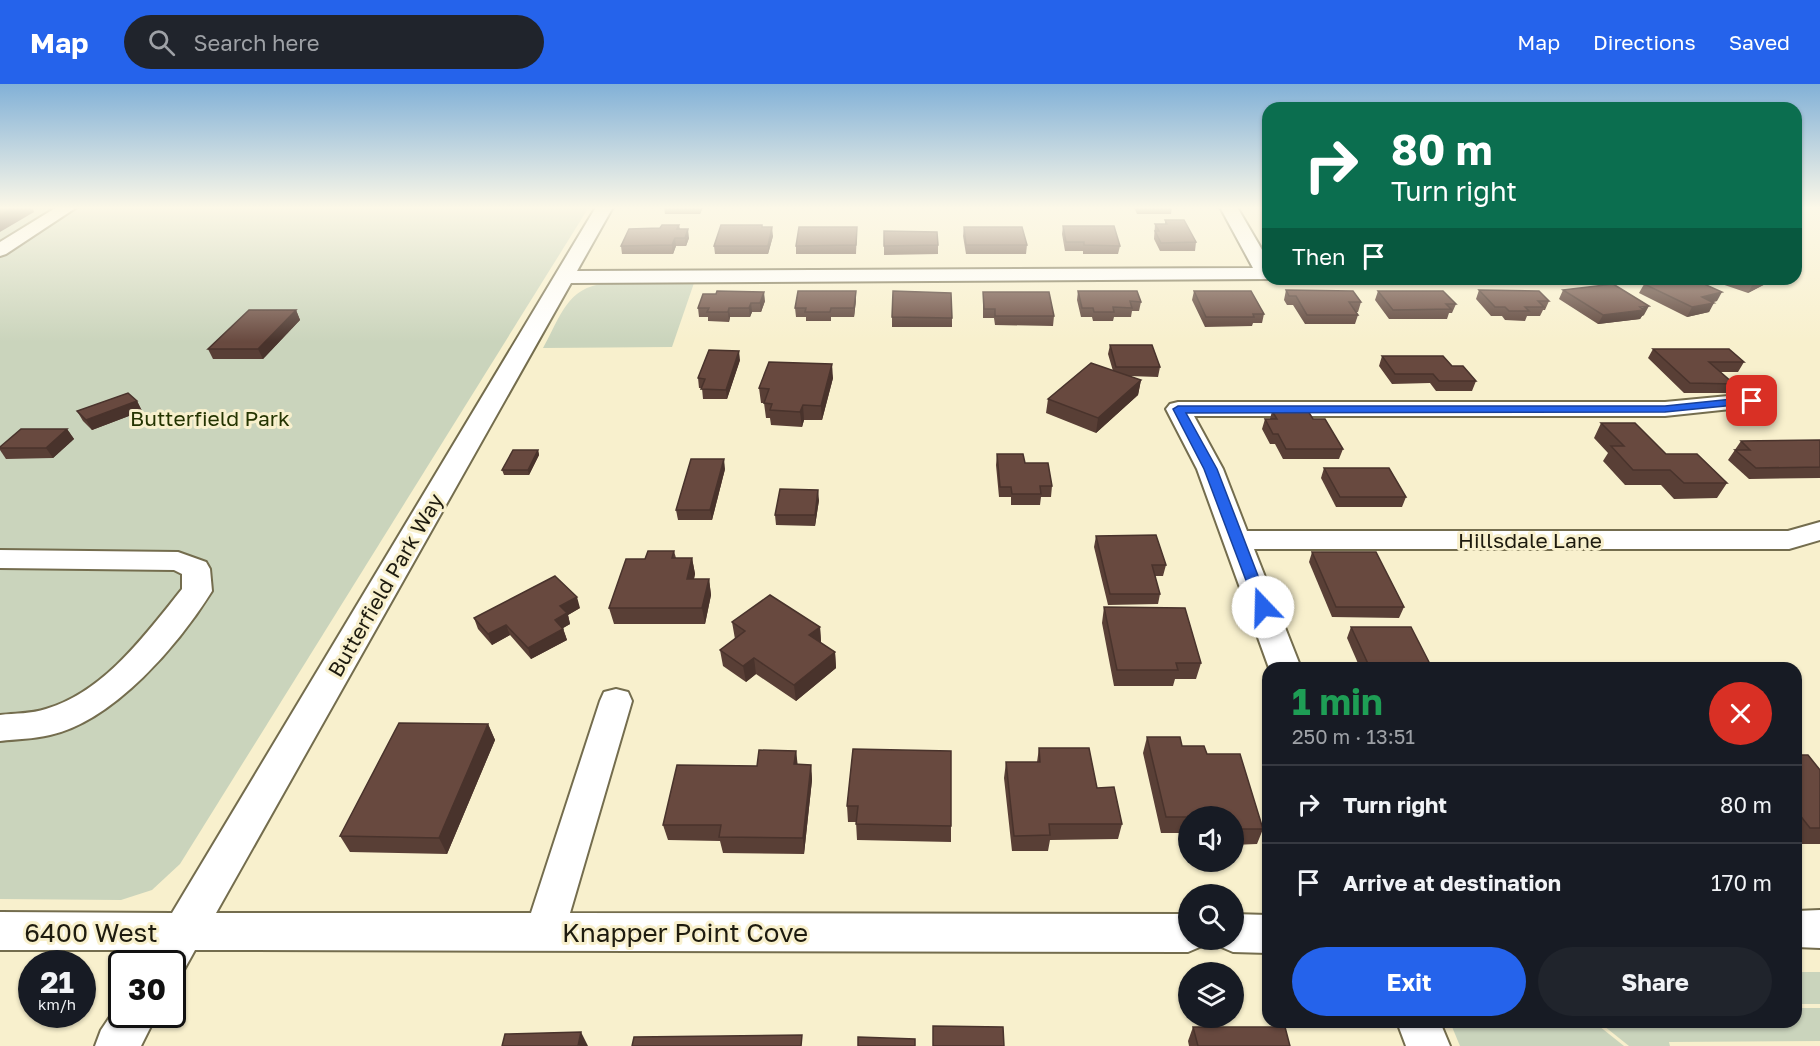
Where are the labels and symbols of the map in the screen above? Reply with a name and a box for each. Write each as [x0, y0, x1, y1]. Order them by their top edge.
pin [1726, 375, 1777, 426]
park label: Butterfield Park [130, 405, 290, 431]
street label: Butterfield Park Way [322, 488, 448, 681]
street label: Hillsdale Lane [1458, 527, 1602, 553]
position arrow [1231, 575, 1295, 639]
street label: 6400 West [24, 917, 158, 948]
street label: Knapper Point Cove [562, 917, 808, 948]
speed limit sign: 30 [108, 950, 186, 1028]

